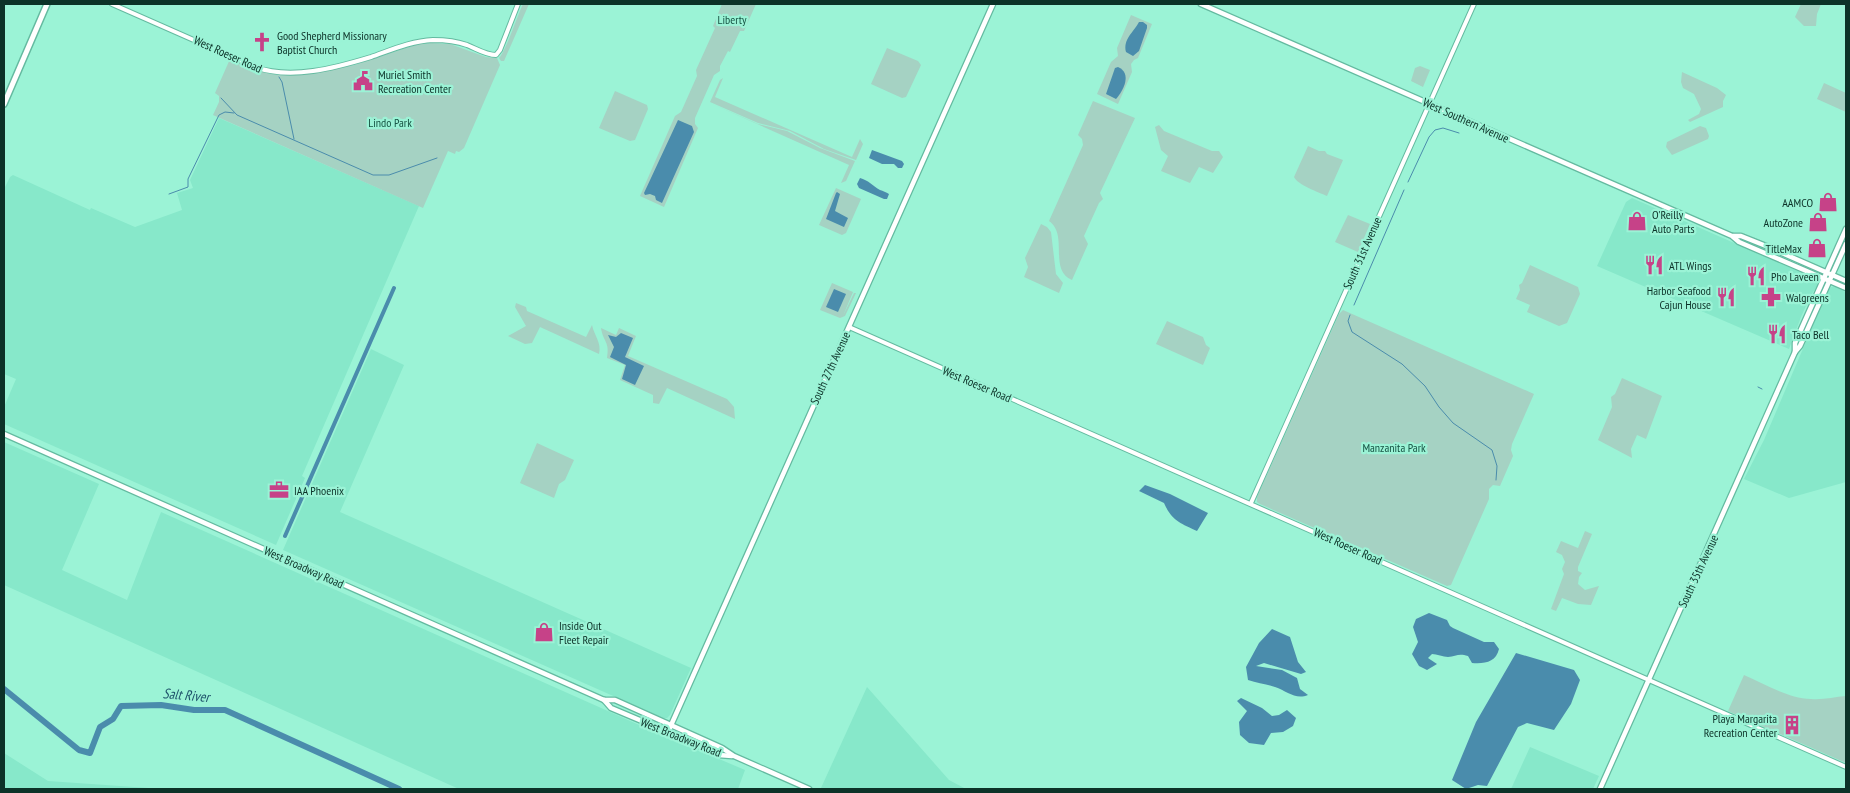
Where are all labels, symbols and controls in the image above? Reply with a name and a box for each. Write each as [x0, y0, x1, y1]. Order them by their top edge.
park label: Liberty [717, 12, 747, 27]
place label: Good Shepherd Missionary Baptist Church [277, 28, 387, 57]
church icon: Good Shepherd Missionary Baptist Church [251, 31, 273, 53]
street label: West Roeser Road [191, 32, 265, 76]
place label: Muriel Smith Recreation Center [378, 67, 452, 96]
public building icon: Muriel Smith Recreation Center [352, 70, 374, 92]
street label: West Southern Avenue [1421, 94, 1511, 146]
park label: Lindo Park [368, 115, 412, 130]
shop icon: AAMCO [1817, 191, 1839, 213]
place label: AAMCO [1782, 195, 1813, 210]
place label: O'Reilly Auto Parts [1652, 207, 1695, 236]
shop icon: O'Reilly Auto Parts [1626, 210, 1648, 232]
shop icon: AutoZone [1807, 211, 1829, 233]
street label: South 31st Avenue [1339, 215, 1385, 291]
place label: AutoZone [1764, 215, 1803, 230]
shop icon: TitleMax [1806, 237, 1828, 259]
place label: TitleMax [1766, 241, 1802, 256]
restaurant icon: ATL Wings [1643, 254, 1665, 276]
place label: ATL Wings [1669, 258, 1711, 273]
restaurant icon: Pho Laveen [1745, 265, 1767, 287]
place label: Pho Laveen [1771, 269, 1819, 284]
place label: Harbor Seafood Cajun House [1647, 283, 1711, 312]
restaurant icon: Harbor Seafood Cajun House [1715, 286, 1737, 308]
pharmacy icon: Walgreens [1760, 286, 1782, 308]
place label: Walgreens [1786, 290, 1829, 305]
restaurant icon: Taco Bell [1766, 323, 1788, 345]
place label: Taco Bell [1792, 327, 1829, 342]
street label: South 27th Avenue [807, 329, 853, 407]
street label: West Roeser Road [940, 363, 1014, 405]
park label: Manzanita Park [1362, 440, 1426, 455]
office icon: IAA Phoenix [268, 479, 290, 501]
place label: IAA Phoenix [294, 483, 344, 498]
street label: West Roeser Road [1311, 524, 1385, 568]
street label: South 35th Avenue [1675, 532, 1721, 610]
street label: West Broadway Road [262, 543, 346, 591]
place label: Inside Out Fleet Repair [559, 618, 609, 647]
shop icon: Inside Out Fleet Repair [533, 621, 555, 643]
water label: Salt River [162, 684, 212, 706]
place label: Playa Margarita Recreation Center [1704, 711, 1778, 740]
street label: West Broadway Road [638, 714, 724, 760]
building icon: Playa Margarita Recreation Center [1781, 714, 1803, 736]

